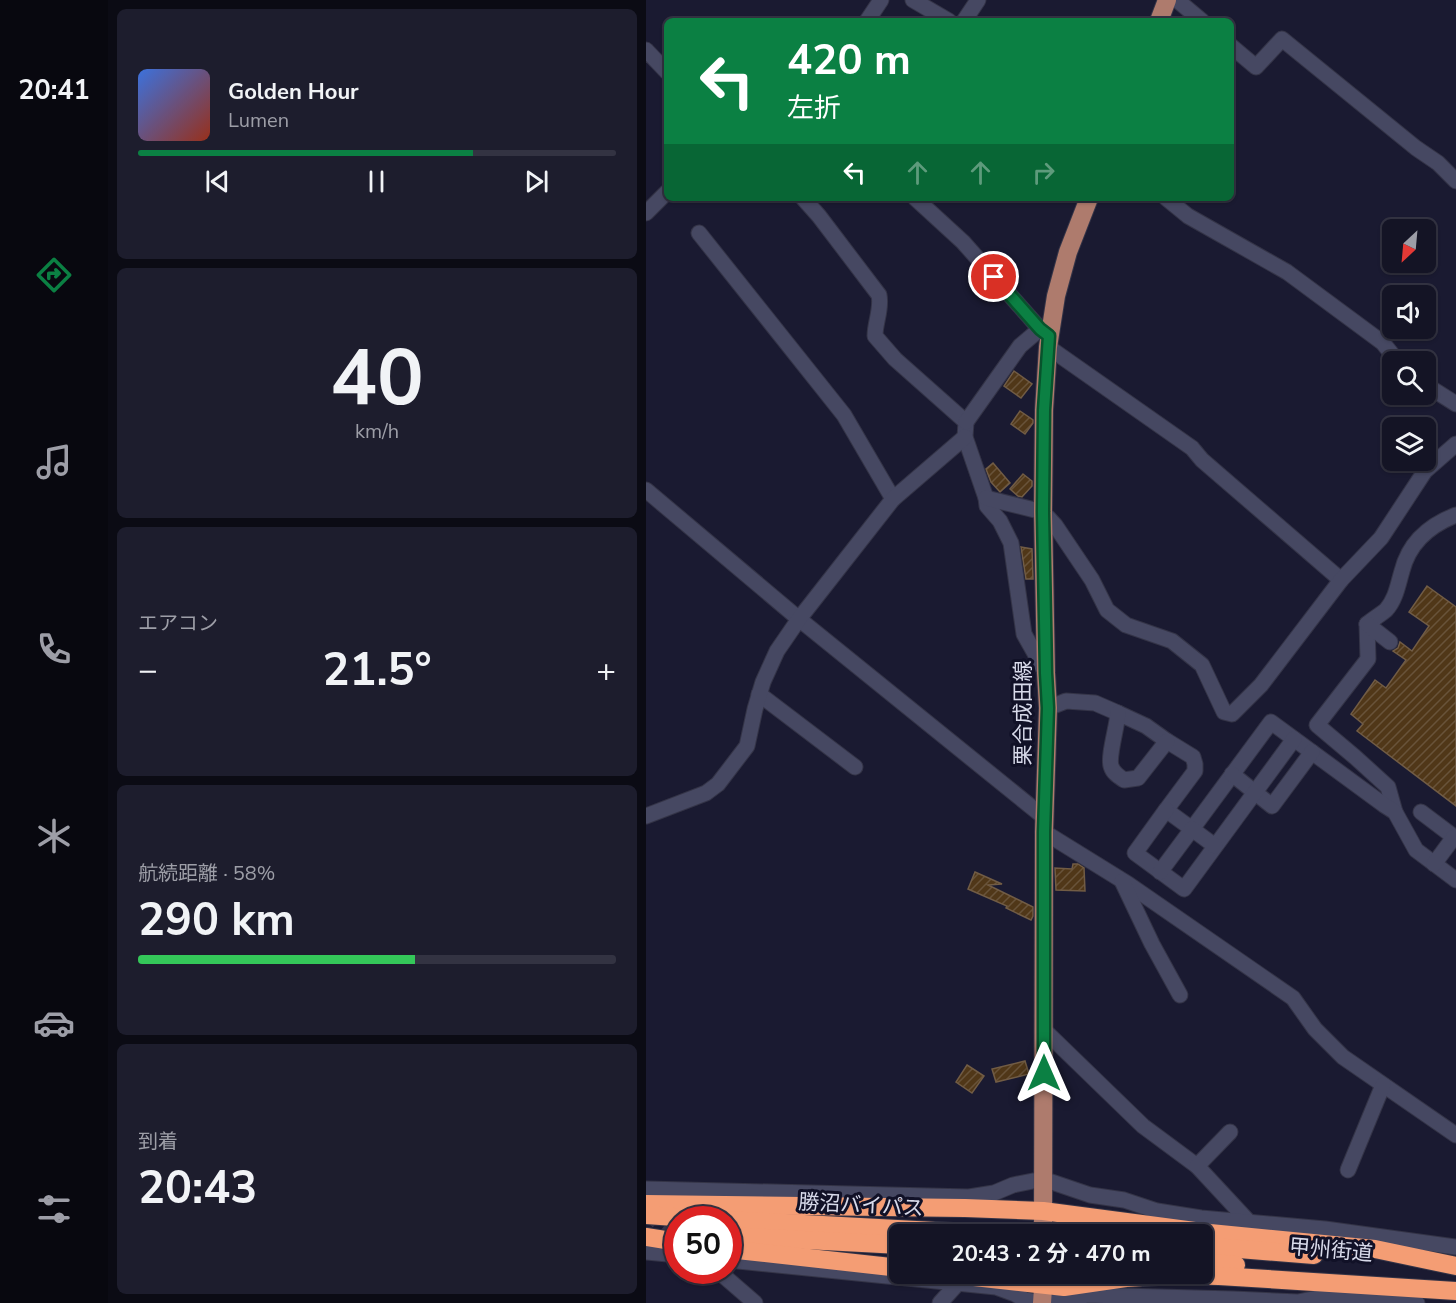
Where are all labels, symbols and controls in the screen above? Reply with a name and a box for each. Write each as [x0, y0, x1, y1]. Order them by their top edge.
text: 420 m [787, 32, 911, 89]
icon: left [688, 42, 766, 120]
text: 20:41 [18, 72, 90, 109]
text: Golden Hour [228, 77, 359, 107]
text: 左折 [787, 90, 841, 127]
text: Lumen [228, 107, 289, 134]
icon: left [838, 156, 871, 189]
icon: ahead [901, 156, 934, 189]
icon: ahead [964, 156, 997, 189]
icon: right [1027, 156, 1060, 189]
icon: previous [201, 165, 234, 198]
icon: pause [360, 165, 393, 198]
icon: next [520, 165, 553, 198]
north arrow [1382, 219, 1436, 273]
map controls [1382, 219, 1436, 471]
pin [968, 251, 1019, 302]
icon: directions [33, 254, 75, 296]
icon: arrive [977, 260, 1010, 293]
button: sound [1382, 285, 1436, 339]
text: 40 [330, 325, 424, 432]
button: search [1382, 351, 1436, 405]
button: layers [1382, 417, 1436, 471]
text: km/h [355, 418, 399, 445]
icon: music [33, 441, 75, 483]
text: エアコン [138, 610, 218, 637]
icon: phone [33, 628, 75, 670]
text: 21.5° [322, 640, 432, 701]
text: − [138, 648, 158, 693]
text: + [596, 648, 616, 693]
street label: 栗合成田線 [1009, 661, 1037, 766]
icon: climate [33, 815, 75, 857]
text: 航続距離 · 58% [138, 860, 275, 887]
text: 290 km [138, 890, 295, 951]
icon: car [33, 1002, 75, 1044]
position arrow [1012, 1041, 1076, 1105]
text: 到着 [138, 1128, 178, 1155]
text: 20:43 [138, 1158, 257, 1219]
icon: filters [33, 1188, 75, 1230]
street label: 勝沼バイパス [798, 1188, 924, 1222]
speed limit sign: 50 [664, 1206, 742, 1284]
street label: 甲州街道 [1288, 1232, 1374, 1268]
text: 20:43 · 2 分 · 470 m [952, 1239, 1150, 1269]

